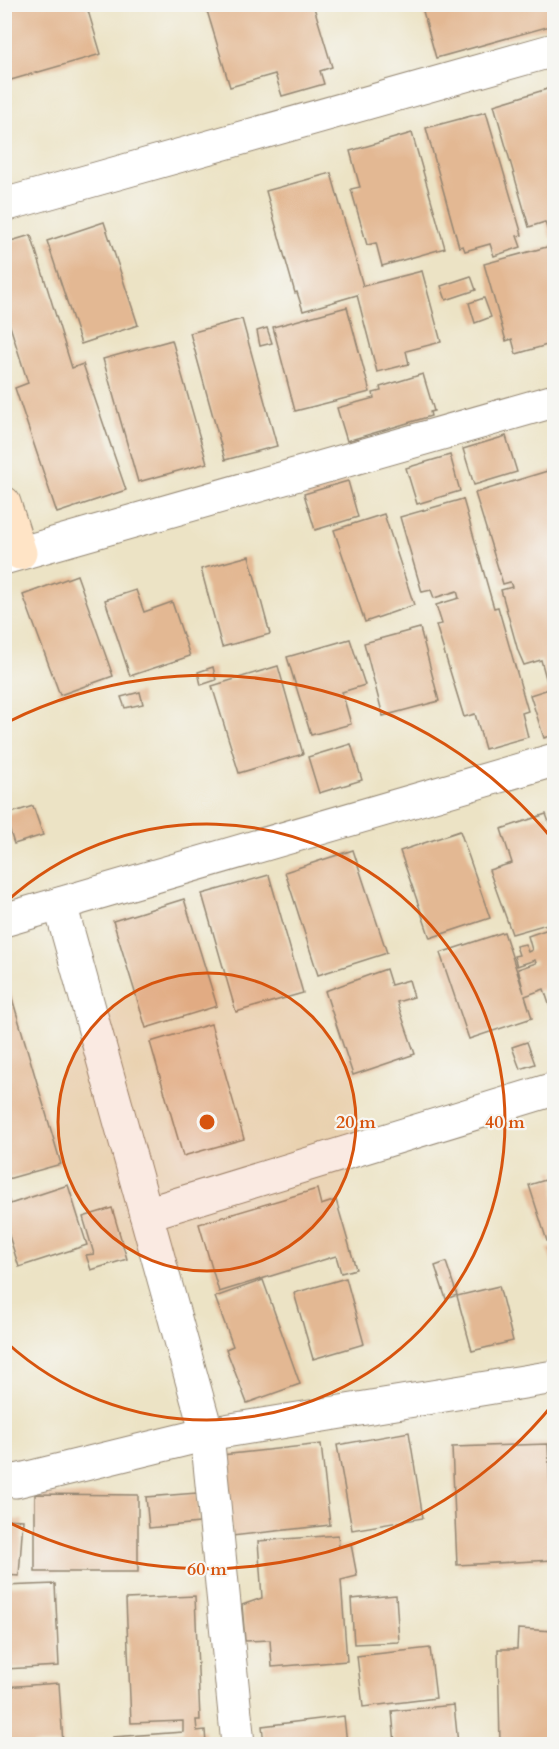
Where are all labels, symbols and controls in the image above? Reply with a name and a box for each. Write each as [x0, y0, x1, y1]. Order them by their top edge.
text: 20 m [336, 1110, 376, 1135]
text: 40 m [485, 1110, 525, 1135]
centre of rings [197, 1112, 217, 1132]
text: 60 m [187, 1557, 227, 1582]

